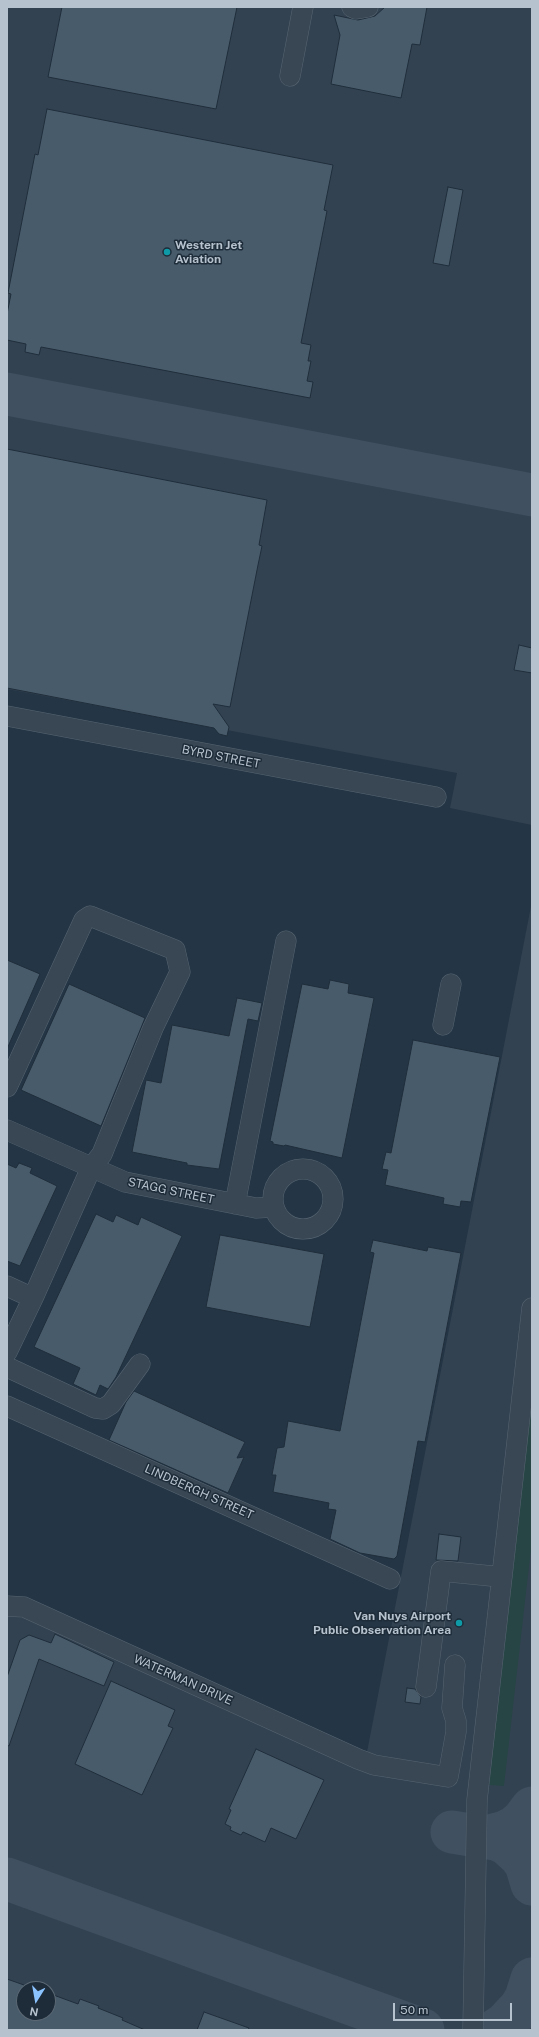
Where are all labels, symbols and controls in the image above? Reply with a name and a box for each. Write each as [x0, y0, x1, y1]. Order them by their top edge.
place label: Western Jet Aviation [175, 238, 242, 266]
marker: Western Jet Aviation [162, 247, 172, 257]
street label: BYRD STREET [181, 742, 261, 772]
street label: STAGG STREET [127, 1175, 215, 1207]
street label: LINDBERGH STREET [142, 1462, 256, 1522]
place label: Van Nuys Airport Public Observation Area [313, 1609, 451, 1637]
marker: Van Nuys Airport Public Observation Area [454, 1618, 464, 1628]
street label: WATERMAN DRIVE [131, 1652, 235, 1708]
north arrow [16, 1981, 56, 2021]
scale bar [395, 1995, 514, 2021]
text: 50 m [400, 2003, 428, 2017]
text: N [29, 2005, 39, 2019]

